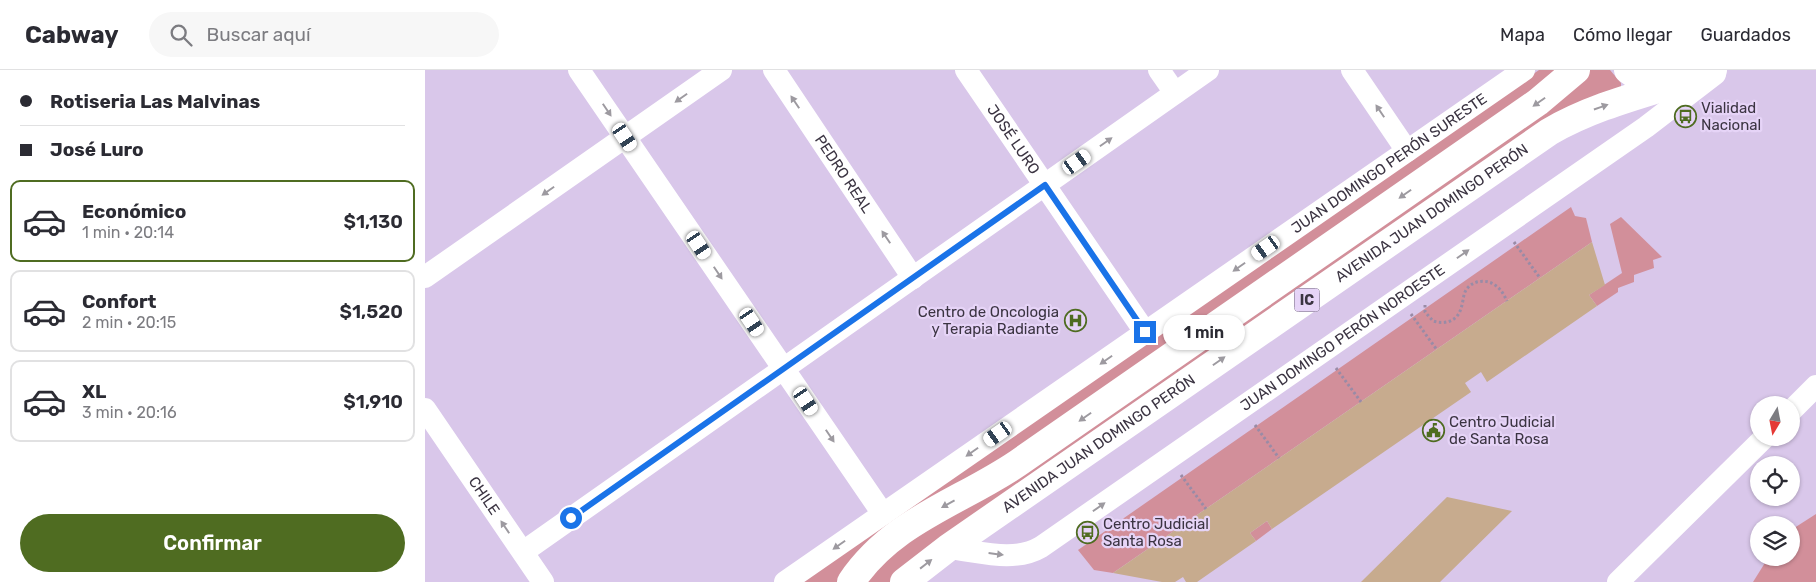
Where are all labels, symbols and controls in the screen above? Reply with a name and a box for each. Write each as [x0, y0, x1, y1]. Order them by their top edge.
search box [149, 12, 499, 57]
text: Cabway [25, 21, 119, 49]
icon: search [167, 21, 195, 49]
text: Buscar aquí [207, 23, 311, 46]
text: Mapa [1500, 24, 1545, 46]
text: Cómo llegar [1573, 24, 1672, 46]
text: Guardados [1700, 24, 1791, 46]
street label: JUAN DOMINGO PERÓN SURESTE [1288, 89, 1490, 237]
text: Rotiseria Las Malvinas [50, 90, 260, 113]
one-way arrow [675, 93, 688, 103]
one-way arrow [790, 96, 800, 109]
one-way arrow [1532, 97, 1546, 107]
place label: Vialidad Nacional [1701, 99, 1761, 134]
street label: JOSÉ LURO [983, 101, 1044, 178]
one-way arrow [602, 103, 612, 117]
one-way arrow [1594, 103, 1609, 110]
one-way arrow [1375, 104, 1385, 117]
bus stop icon: Vialidad Nacional [1673, 105, 1697, 129]
car [610, 120, 639, 154]
street label: PEDRO REAL [811, 131, 876, 217]
one-way arrow [1099, 137, 1113, 147]
text: José Luro [50, 138, 144, 161]
street label: AVENIDA JUAN DOMINGO PERÓN [1332, 140, 1532, 286]
car [1060, 147, 1093, 177]
one-way arrow [541, 186, 555, 196]
one-way arrow [1399, 189, 1412, 199]
icon: car [22, 199, 67, 244]
text: Económico [82, 200, 186, 223]
text: $1,130 [344, 210, 403, 233]
text: 1 min · 20:14 [82, 223, 174, 242]
car [684, 228, 713, 262]
one-way arrow [881, 231, 890, 244]
car [1249, 233, 1282, 263]
one-way arrow [1456, 249, 1470, 259]
street label: JUAN DOMINGO PERÓN NOROESTE [1237, 260, 1448, 415]
one-way arrow [1233, 262, 1246, 272]
one-way arrow [713, 266, 723, 280]
road number: IC [1295, 288, 1319, 312]
icon: car [22, 289, 67, 334]
text: Confort [82, 290, 156, 313]
text: $1,520 [340, 300, 403, 323]
place label: Centro de Oncologia y Terapia Radiante [918, 303, 1059, 338]
car [737, 305, 766, 339]
hospital icon: Centro de Oncologia y Terapia Radiante [1063, 309, 1087, 333]
text: 2 min · 20:15 [82, 313, 176, 332]
callout: 1 min [1163, 314, 1245, 350]
route end [1134, 321, 1156, 343]
text: 1 min [1184, 323, 1224, 342]
one-way arrow [1099, 355, 1113, 365]
one-way arrow [1212, 356, 1225, 366]
street label: AVENIDA JUAN DOMINGO PERÓN [999, 371, 1199, 517]
icon: car [22, 379, 67, 424]
text: XL [82, 380, 106, 403]
car [791, 384, 820, 418]
text: $1,910 [343, 390, 403, 413]
north arrow [1750, 396, 1800, 446]
map controls [1750, 396, 1800, 566]
text: 3 min · 20:16 [82, 403, 177, 422]
one-way arrow [1078, 412, 1092, 422]
place label: Centro Judicial de Santa Rosa [1449, 413, 1555, 448]
car [981, 419, 1014, 449]
public building icon: Centro Judicial de Santa Rosa [1421, 419, 1445, 443]
one-way arrow [825, 429, 835, 443]
one-way arrow [965, 447, 979, 457]
button: locate [1750, 456, 1800, 506]
street label: CHILE [465, 473, 504, 518]
one-way arrow [941, 499, 954, 508]
one-way arrow [1092, 502, 1106, 512]
route start [560, 507, 582, 529]
button: Confirmar [20, 514, 405, 572]
place label: Centro Judicial Santa Rosa [1103, 515, 1209, 550]
button: layers [1750, 516, 1800, 566]
one-way arrow [501, 521, 510, 534]
bus stop icon: Centro Judicial Santa Rosa [1075, 521, 1099, 545]
one-way arrow [832, 540, 845, 550]
one-way arrow [989, 550, 1005, 558]
one-way arrow [919, 559, 932, 570]

